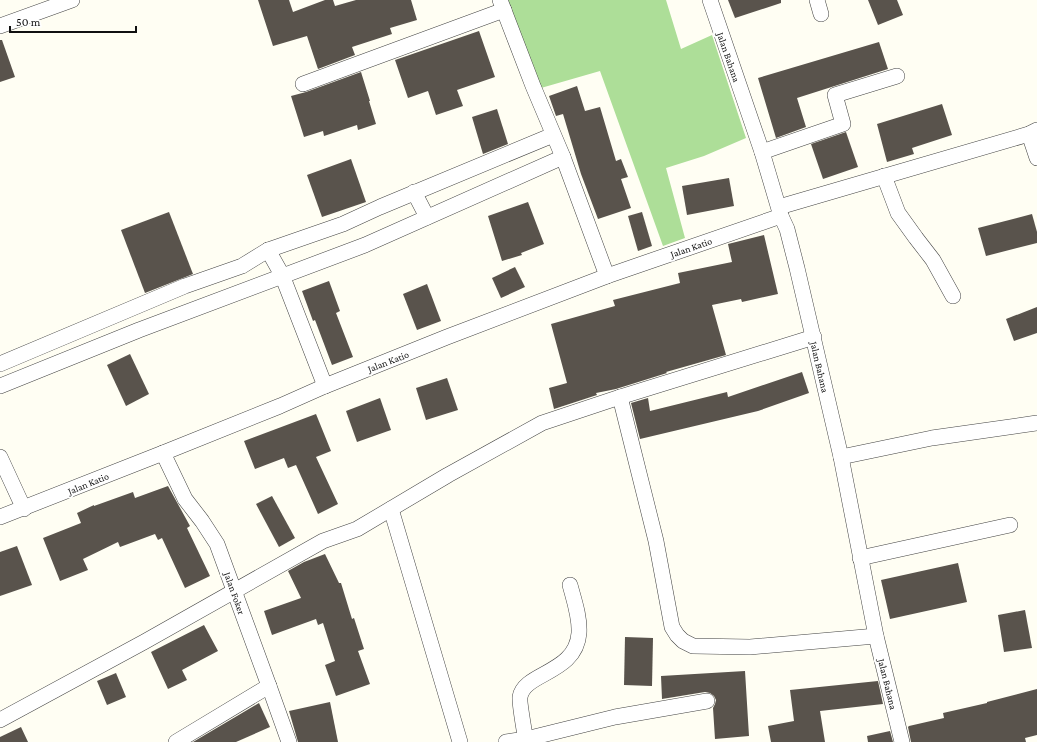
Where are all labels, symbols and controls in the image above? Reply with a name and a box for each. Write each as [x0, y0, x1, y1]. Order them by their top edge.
scale bar [10, 8, 136, 34]
text: 50 m [16, 15, 41, 29]
street label: Jalan Bahana [715, 30, 742, 84]
street label: Jalan Katio [668, 235, 713, 260]
street label: Jalan Bahana [808, 339, 831, 394]
street label: Jalan Katio [365, 349, 410, 375]
street label: Jalan Katio [65, 470, 110, 497]
street label: Jalan Foker [221, 569, 247, 616]
street label: Jalan Bahana [876, 657, 899, 711]

